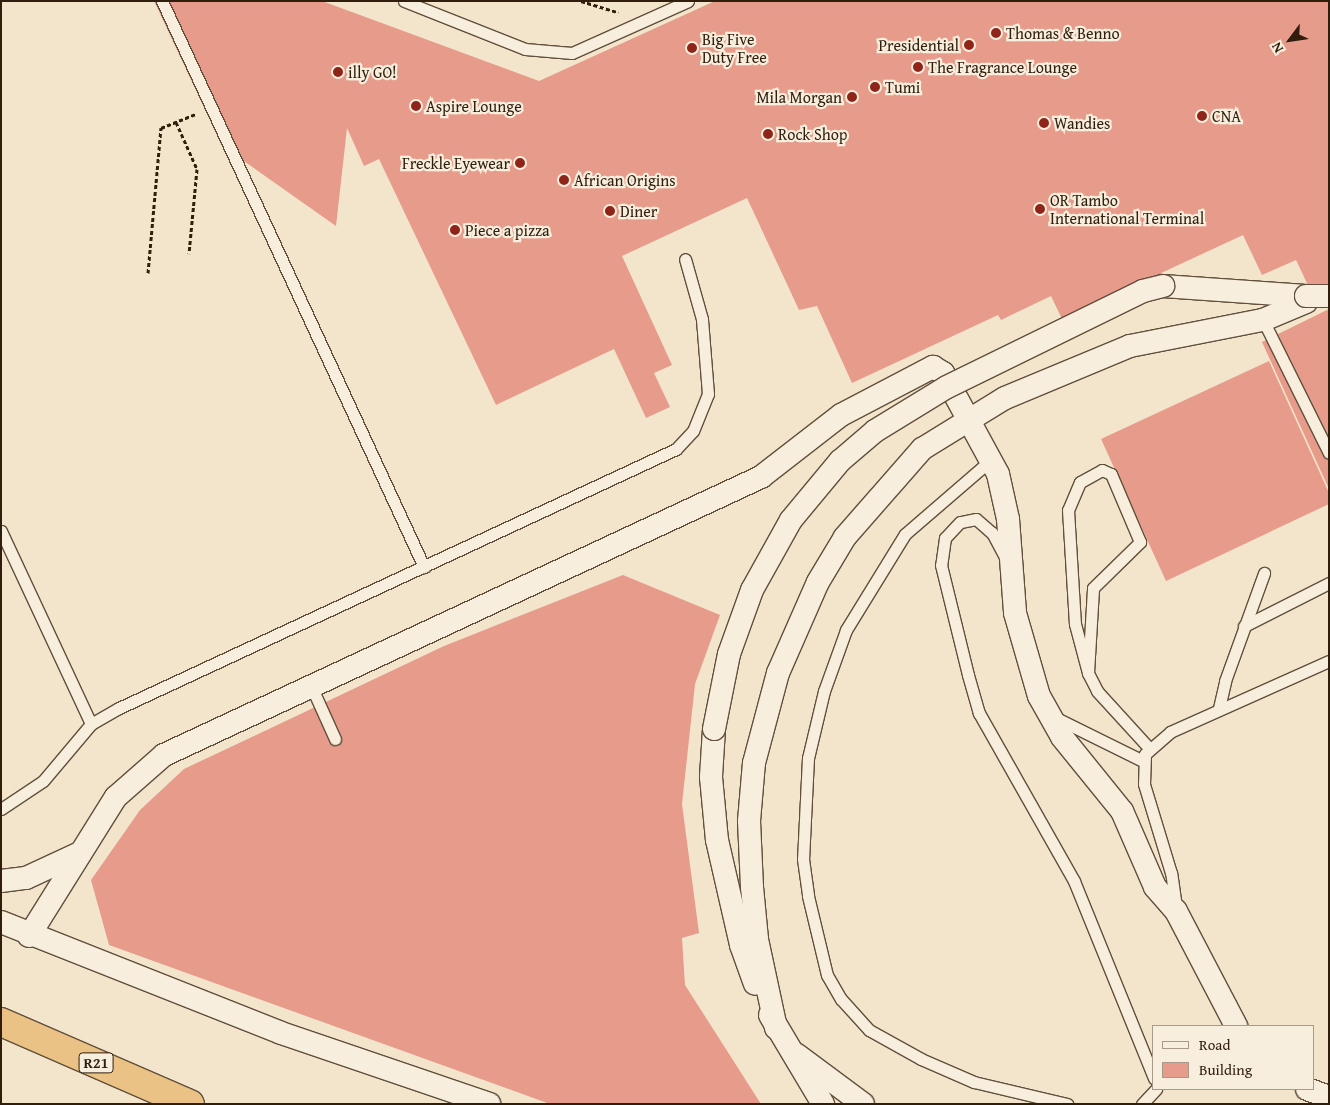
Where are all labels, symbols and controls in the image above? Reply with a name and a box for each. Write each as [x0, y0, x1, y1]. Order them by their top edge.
north arrow [1265, 15, 1315, 65]
place label: Thomas & Benno [1006, 23, 1120, 43]
marker: Thomas & Benno [990, 27, 1002, 39]
place label: Big Five Duty Free [702, 29, 767, 67]
place label: Presidential [878, 35, 959, 55]
marker: Presidential [963, 39, 975, 51]
text: N [1266, 39, 1288, 57]
marker: Big Five Duty Free [686, 42, 698, 54]
place label: The Fragrance Lounge [928, 57, 1077, 77]
marker: The Fragrance Lounge [912, 61, 924, 73]
place label: illy GO! [348, 62, 397, 82]
marker: illy GO! [332, 66, 344, 78]
place label: Tumi [885, 77, 920, 97]
marker: Tumi [869, 81, 881, 93]
place label: Mila Morgan [756, 87, 842, 107]
marker: Mila Morgan [846, 91, 858, 103]
place label: Aspire Lounge [426, 96, 522, 116]
marker: Aspire Lounge [410, 100, 422, 112]
place label: CNA [1212, 106, 1241, 126]
marker: CNA [1196, 110, 1208, 122]
place label: Wandies [1054, 113, 1110, 133]
marker: Wandies [1038, 117, 1050, 129]
place label: Rock Shop [778, 124, 847, 144]
marker: Rock Shop [762, 128, 774, 140]
place label: Freckle Eyewear [402, 153, 510, 173]
marker: Freckle Eyewear [514, 157, 526, 169]
place label: African Origins [574, 170, 676, 190]
marker: African Origins [558, 174, 570, 186]
place label: OR Tambo International Terminal [1050, 190, 1204, 228]
place label: Diner [620, 201, 657, 221]
marker: OR Tambo International Terminal [1034, 203, 1046, 215]
marker: Diner [604, 205, 616, 217]
place label: Piece a pizza [465, 220, 550, 240]
marker: Piece a pizza [449, 224, 461, 236]
legend [1152, 1025, 1315, 1090]
text: Road [1199, 1034, 1230, 1055]
road number: R21 [78, 1050, 114, 1076]
text: Building [1199, 1059, 1252, 1080]

